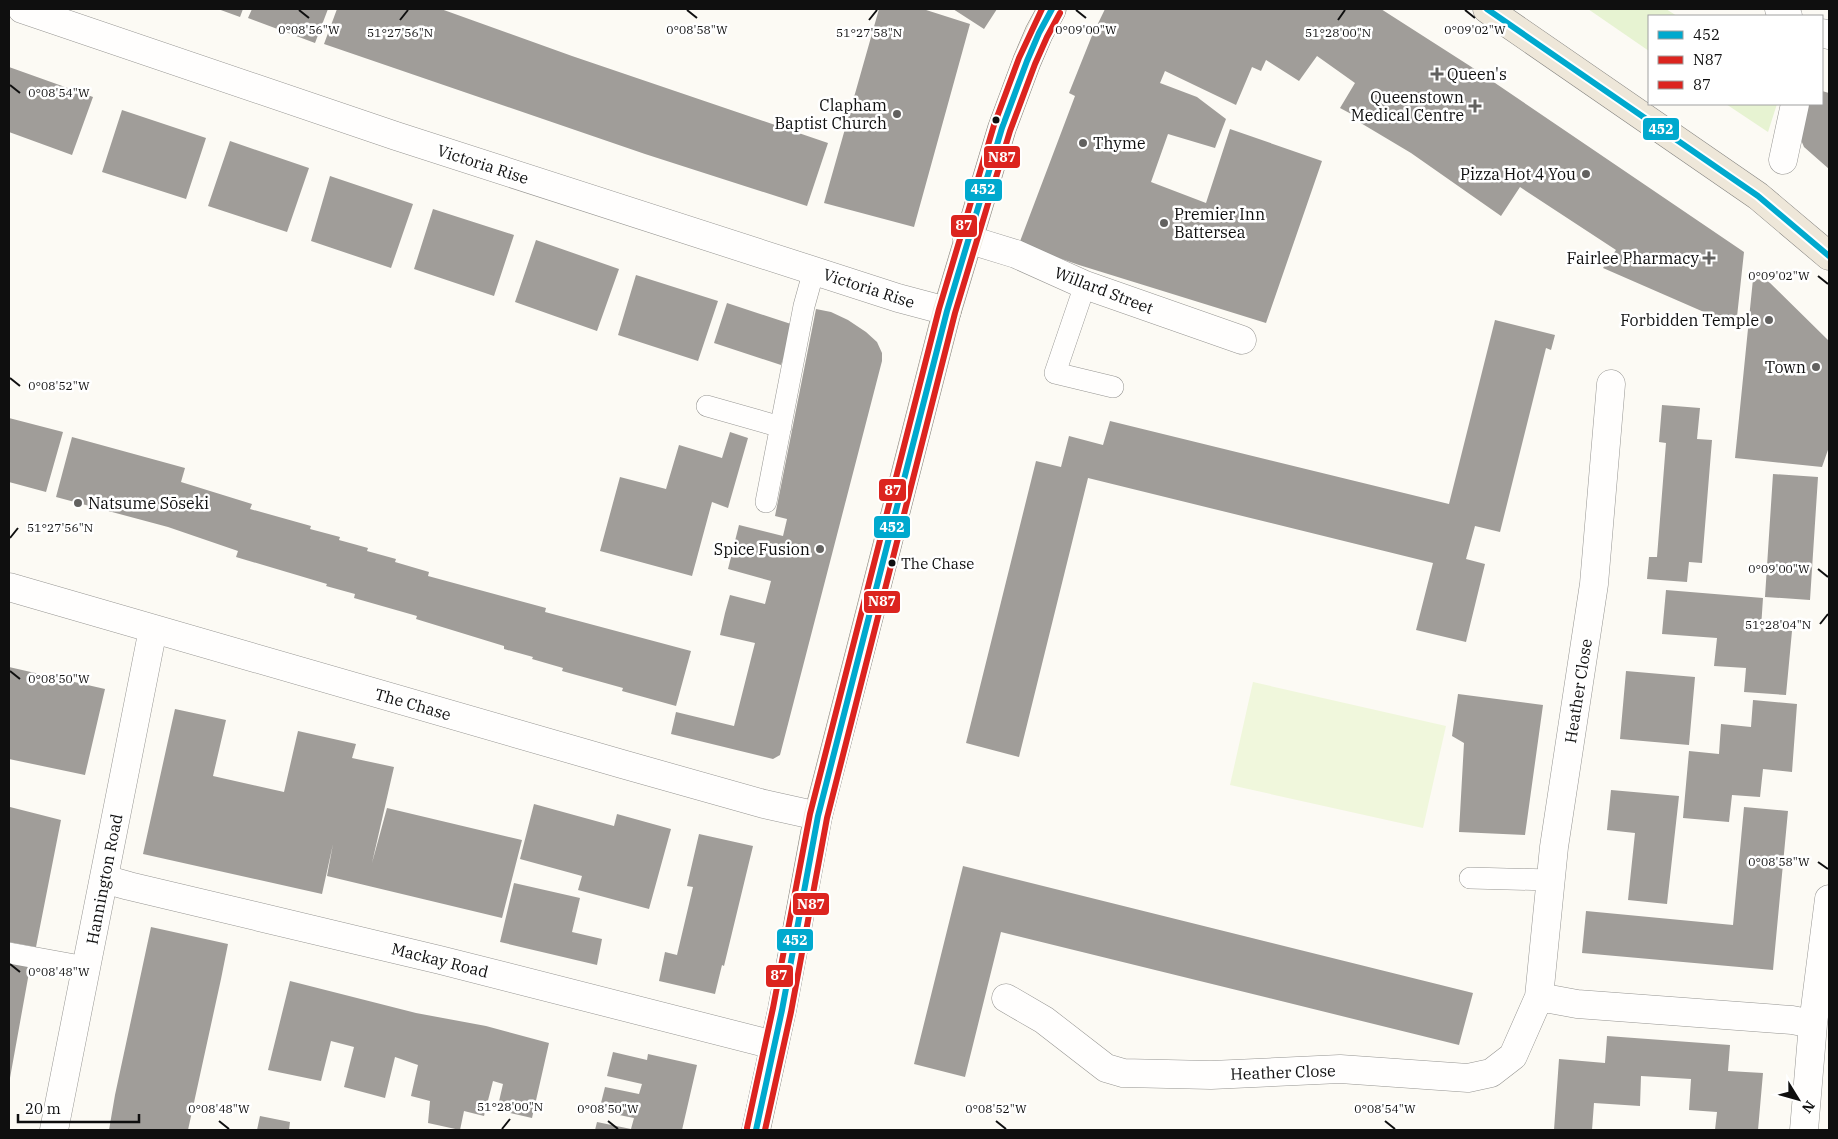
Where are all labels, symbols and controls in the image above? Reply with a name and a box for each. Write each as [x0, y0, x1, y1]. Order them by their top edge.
legend [1648, 15, 1823, 105]
text: 0°08'56"W [278, 22, 340, 37]
text: 0°08'58"W [666, 22, 728, 37]
text: 0°09'00"W [1055, 22, 1117, 37]
text: 0°09'02"W [1444, 22, 1506, 37]
text: 51°27'56"N [367, 25, 433, 40]
text: 51°27'58"N [836, 25, 902, 40]
text: 51°28'00"N [1305, 25, 1371, 40]
text: 452 [1693, 25, 1720, 44]
text: N87 [1693, 50, 1723, 69]
place label: Queen's [1447, 64, 1507, 84]
marker: Queen's [1431, 68, 1443, 80]
text: 87 [1693, 75, 1711, 94]
text: 0°08'54"W [28, 85, 90, 100]
place label: Queenstown Medical Centre [1351, 87, 1464, 125]
place label: Clapham Baptist Church [774, 95, 887, 133]
marker: Queenstown Medical Centre [1468, 99, 1482, 113]
marker: Clapham Baptist Church [891, 108, 903, 120]
unlabelled marker [991, 115, 1001, 125]
line badge: 452 [1642, 117, 1680, 141]
text: 452 [1648, 120, 1674, 138]
place label: Thyme [1093, 133, 1146, 153]
marker: Thyme [1077, 137, 1089, 149]
street label: Victoria Rise [435, 140, 531, 188]
line badge: N87 [983, 145, 1021, 169]
text: N87 [988, 148, 1016, 166]
place label: Pizza Hot 4 You [1460, 164, 1576, 184]
marker: Pizza Hot 4 You [1580, 168, 1592, 180]
line badge: 452 [964, 178, 1003, 202]
text: 452 [970, 180, 996, 198]
place label: Premier Inn Battersea [1174, 204, 1265, 242]
line badge: 87 [950, 214, 978, 238]
text: 87 [956, 216, 972, 234]
marker: Premier Inn Battersea [1158, 217, 1170, 229]
place label: Fairlee Pharmacy [1567, 248, 1699, 268]
marker: Fairlee Pharmacy [1703, 252, 1715, 264]
street label: Willard Street [1052, 262, 1156, 318]
street label: Victoria Rise [821, 264, 917, 312]
text: 0°09'02"W [1748, 268, 1810, 283]
place label: Forbidden Temple [1620, 310, 1759, 330]
marker: Forbidden Temple [1763, 314, 1775, 326]
place label: Town [1765, 357, 1806, 377]
marker: Town [1810, 361, 1822, 373]
text: 0°08'52"W [28, 378, 90, 393]
line badge: 87 [878, 478, 907, 502]
text: 87 [885, 481, 901, 499]
place label: Natsume Sōseki [88, 493, 209, 513]
marker: Natsume Sōseki [72, 497, 84, 509]
line badge: 452 [873, 515, 911, 539]
text: 452 [879, 518, 905, 536]
text: 51°27'56"N [27, 520, 93, 535]
place label: Spice Fusion [714, 539, 810, 559]
marker: Spice Fusion [814, 543, 826, 555]
place label: The Chase [901, 554, 974, 573]
marker: The Chase [887, 558, 897, 568]
text: 0°09'00"W [1748, 561, 1810, 576]
line badge: N87 [863, 590, 901, 614]
text: N87 [868, 592, 896, 610]
text: 51°28'04"N [1745, 617, 1811, 632]
street label: Heather Close [1560, 637, 1596, 745]
text: 0°08'50"W [28, 671, 90, 686]
street label: The Chase [373, 684, 453, 724]
street label: Hannington Road [82, 812, 127, 946]
text: 0°08'58"W [1748, 854, 1810, 869]
line badge: N87 [792, 892, 830, 916]
text: N87 [797, 895, 825, 913]
line badge: 452 [776, 928, 814, 952]
text: 452 [782, 931, 808, 949]
street label: Mackay Road [389, 938, 491, 982]
text: 0°08'48"W [28, 964, 90, 979]
line badge: 87 [765, 964, 794, 988]
text: 87 [771, 966, 787, 984]
street label: Heather Close [1230, 1060, 1336, 1084]
north arrow [1773, 1074, 1823, 1124]
scale bar [18, 1092, 139, 1124]
text: N [1798, 1097, 1819, 1117]
text: 20 m [25, 1099, 61, 1118]
text: 51°28'00"N [477, 1099, 543, 1114]
text: 0°08'48"W [188, 1101, 250, 1116]
text: 0°08'50"W [577, 1101, 639, 1116]
text: 0°08'52"W [965, 1101, 1027, 1116]
text: 0°08'54"W [1354, 1101, 1416, 1116]

